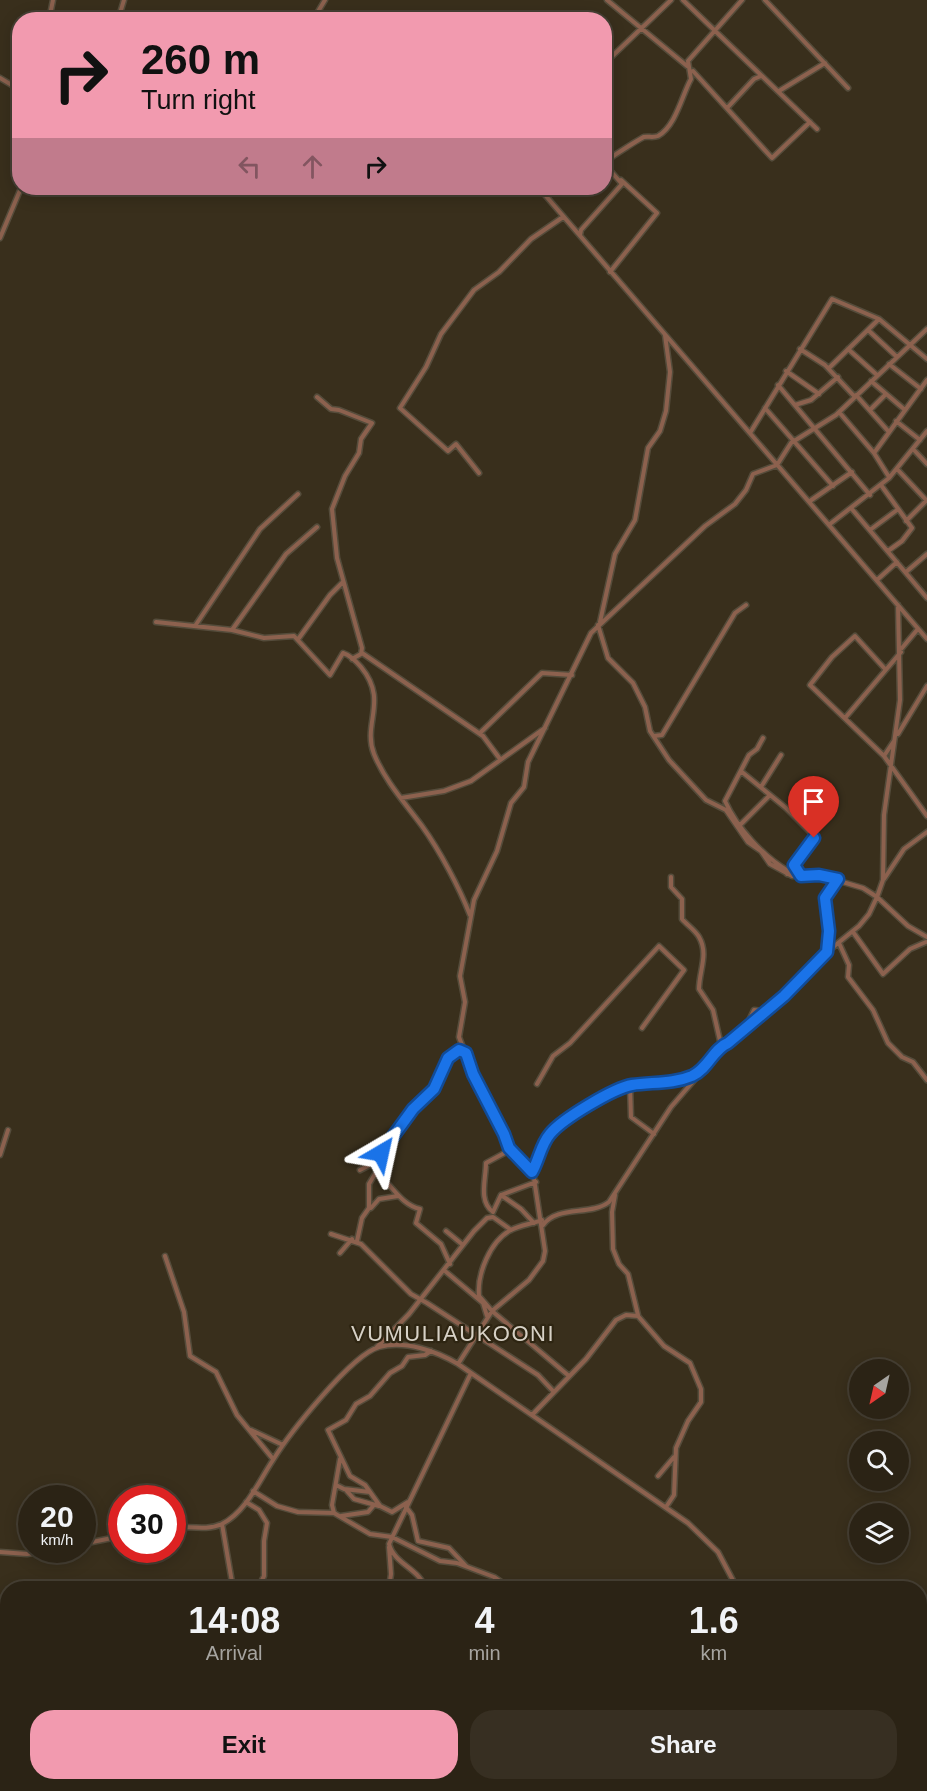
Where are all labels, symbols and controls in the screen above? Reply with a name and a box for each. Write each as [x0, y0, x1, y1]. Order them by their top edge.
icon: right [42, 36, 120, 114]
text: 260 m [141, 36, 260, 83]
text: Turn right [141, 85, 256, 115]
icon: left [233, 150, 266, 183]
icon: ahead [296, 150, 329, 183]
icon: right [359, 150, 392, 183]
pin [788, 776, 839, 838]
icon: arrive [797, 785, 830, 818]
position arrow [349, 1121, 413, 1185]
district label: VUMULIAUKOONI [351, 1321, 555, 1346]
north arrow [849, 1359, 909, 1419]
map controls [849, 1359, 909, 1563]
button: search [849, 1431, 909, 1491]
speed limit sign: 30 [108, 1485, 186, 1563]
text: 20 [40, 1500, 74, 1533]
button: layers [849, 1503, 909, 1563]
text: km/h [41, 1531, 73, 1548]
text: 14:08 [188, 1600, 280, 1641]
text: 4 [474, 1600, 495, 1641]
text: 1.6 [689, 1600, 739, 1641]
text: Arrival [206, 1642, 263, 1664]
text: min [468, 1642, 501, 1664]
text: km [700, 1642, 727, 1664]
button: Exit [30, 1710, 458, 1779]
button: Share [470, 1710, 897, 1779]

